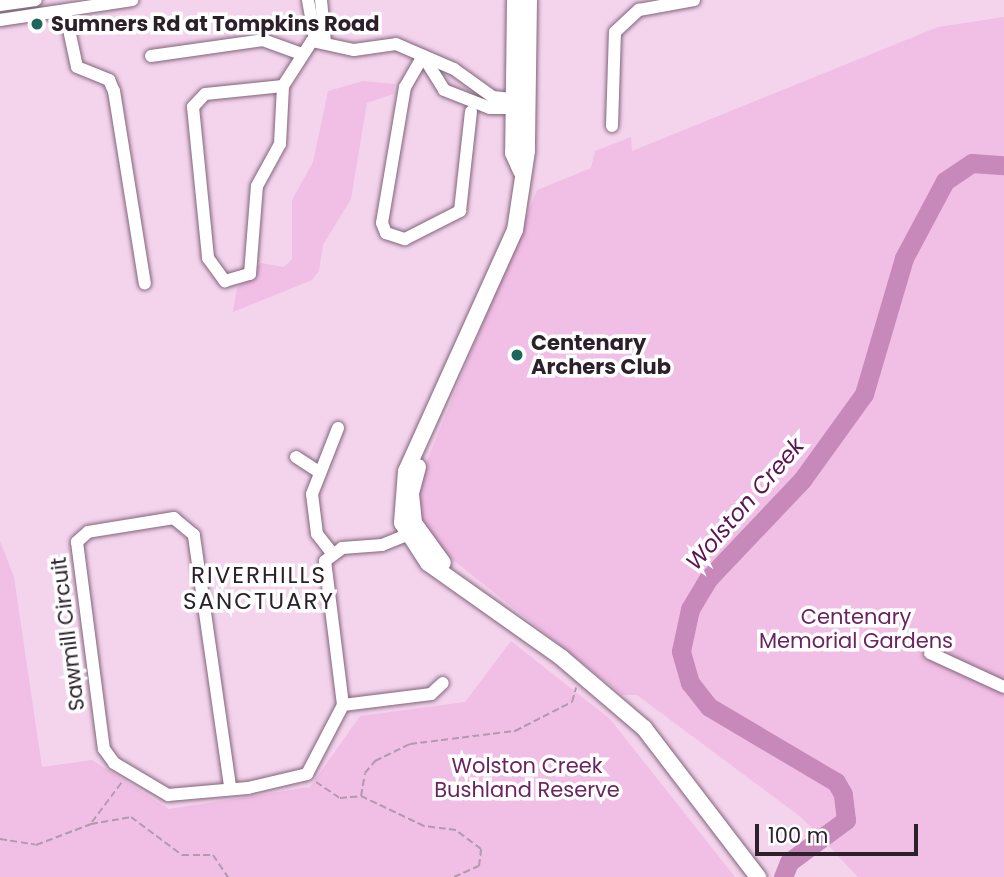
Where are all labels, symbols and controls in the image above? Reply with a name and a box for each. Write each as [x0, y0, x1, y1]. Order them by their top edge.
place label: Sumners Rd at Tompkins Road [51, 11, 380, 37]
marker: Sumners Rd at Tompkins Road [29, 16, 45, 32]
place label: Centenary Archers Club [531, 330, 671, 380]
marker: Centenary Archers Club [509, 347, 525, 363]
water label: Wolston Creek [680, 432, 810, 576]
street label: Sawmill Circuit [46, 556, 90, 712]
district label: RIVERHILLS SANCTUARY [184, 561, 334, 615]
park label: Centenary Memorial Gardens [759, 604, 953, 654]
park label: Wolston Creek Bushland Reserve [434, 753, 620, 803]
scale bar [759, 810, 922, 854]
text: 100 m [768, 821, 828, 850]

